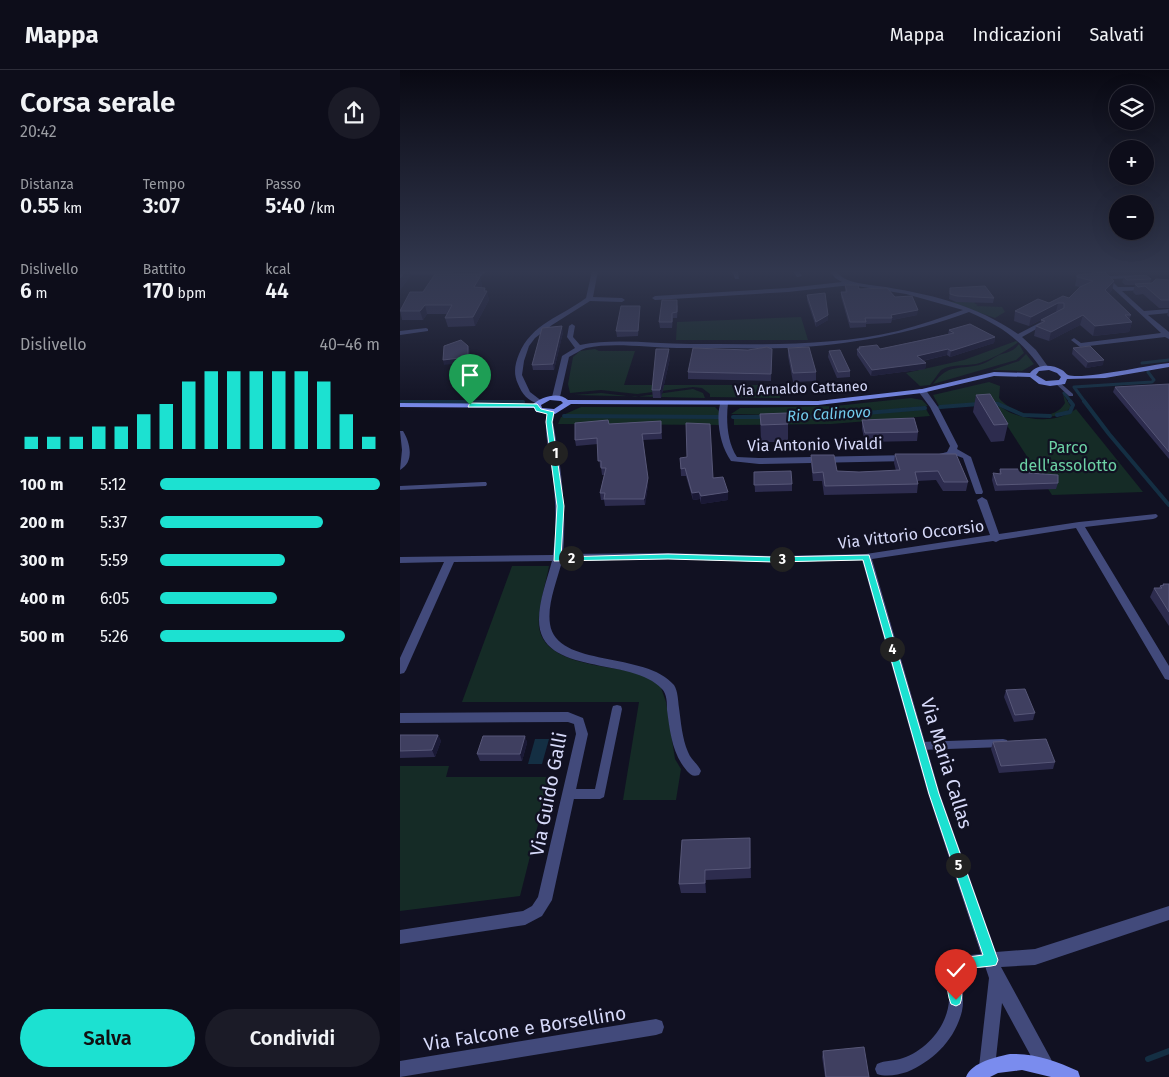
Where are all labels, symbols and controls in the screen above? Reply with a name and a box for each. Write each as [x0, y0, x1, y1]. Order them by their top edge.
text: Mappa [25, 21, 99, 49]
text: Mappa [890, 24, 945, 46]
text: Indicazioni [973, 24, 1062, 46]
text: Salvati [1090, 24, 1144, 46]
map controls [1109, 85, 1154, 240]
button: layers [1109, 85, 1154, 130]
text: Corsa serale [20, 86, 175, 119]
button: share [328, 87, 380, 139]
text: 20:42 [20, 122, 57, 141]
button: + [1109, 140, 1154, 185]
text: Distanza [20, 176, 74, 193]
text: Tempo [143, 176, 185, 193]
text: Passo [265, 176, 301, 193]
text: 0.55 [20, 193, 59, 219]
text: 3:07 [143, 193, 180, 219]
text: 5:40 [265, 193, 305, 219]
button: − [1109, 195, 1154, 240]
text: km [59, 200, 82, 217]
text: /km [305, 200, 335, 217]
text: Dislivello [20, 261, 78, 278]
text: Battito [143, 261, 186, 278]
text: kcal [265, 261, 291, 278]
text: 6 [20, 278, 32, 304]
text: 170 [143, 278, 174, 304]
text: 44 [265, 278, 289, 304]
text: m [32, 285, 47, 302]
text: bpm [174, 285, 206, 302]
text: Dislivello [20, 335, 87, 354]
text: 40–46 m [319, 335, 380, 354]
pin [449, 354, 491, 405]
icon: arrive [456, 361, 484, 389]
street label: Via Arnaldo Cattaneo [734, 378, 868, 399]
water label: Rio Calinovo [787, 403, 871, 425]
street label: Via Antonio Vivaldi [747, 434, 883, 455]
park label: Parco dell'assolotto [1019, 438, 1117, 475]
pin: 1 [542, 440, 568, 466]
text: 1 [552, 445, 559, 462]
text: 100 m [20, 475, 63, 494]
text: 5:12 [100, 475, 126, 494]
text: 200 m [20, 513, 64, 532]
text: 5:37 [100, 513, 127, 532]
street label: Via Vittorio Occorsio [837, 516, 985, 553]
pin: 2 [558, 546, 584, 570]
pin: 3 [770, 546, 794, 572]
text: 2 [568, 550, 575, 567]
text: 300 m [20, 551, 64, 570]
text: 5:59 [100, 551, 128, 570]
text: 3 [779, 551, 786, 568]
text: 400 m [20, 589, 65, 608]
text: 6:05 [100, 589, 129, 608]
text: 500 m [20, 627, 65, 646]
text: 5:26 [100, 627, 128, 646]
pin: 4 [880, 636, 904, 662]
text: 4 [889, 641, 896, 658]
street label: Via Maria Callas [916, 695, 977, 831]
street label: Via Guido Galli [525, 730, 572, 858]
pin: 5 [946, 852, 970, 878]
text: 5 [955, 857, 962, 874]
pin [935, 949, 977, 1000]
icon: check [942, 956, 970, 984]
street label: Via Falcone e Borsellino [422, 1001, 628, 1056]
button: Salva [20, 1009, 195, 1067]
button: Condividi [205, 1009, 380, 1067]

